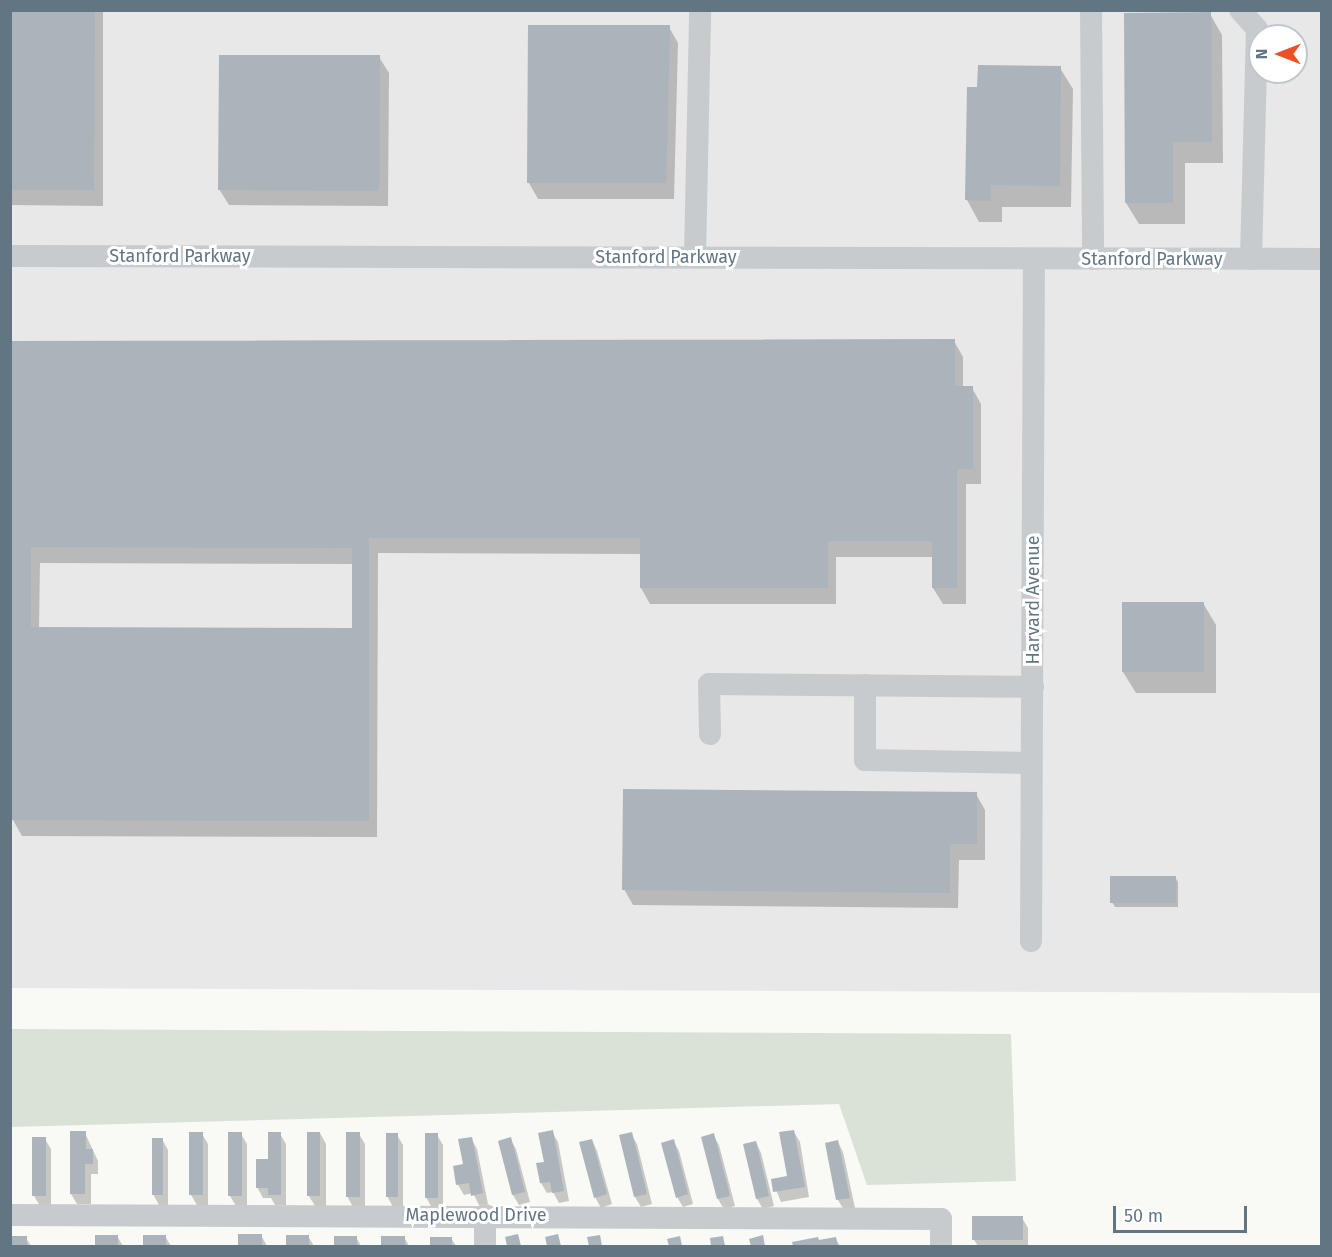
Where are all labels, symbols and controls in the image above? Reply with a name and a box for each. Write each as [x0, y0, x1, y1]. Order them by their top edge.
north arrow [1248, 24, 1308, 84]
text: N [1252, 49, 1271, 59]
street label: Stanford Parkway [109, 245, 251, 267]
street label: Stanford Parkway [595, 246, 737, 268]
street label: Stanford Parkway [1081, 248, 1223, 270]
street label: Harvard Avenue [1022, 535, 1044, 665]
scale bar [1116, 1194, 1250, 1232]
street label: Maplewood Drive [405, 1204, 547, 1226]
text: 50 m [1124, 1205, 1163, 1227]

